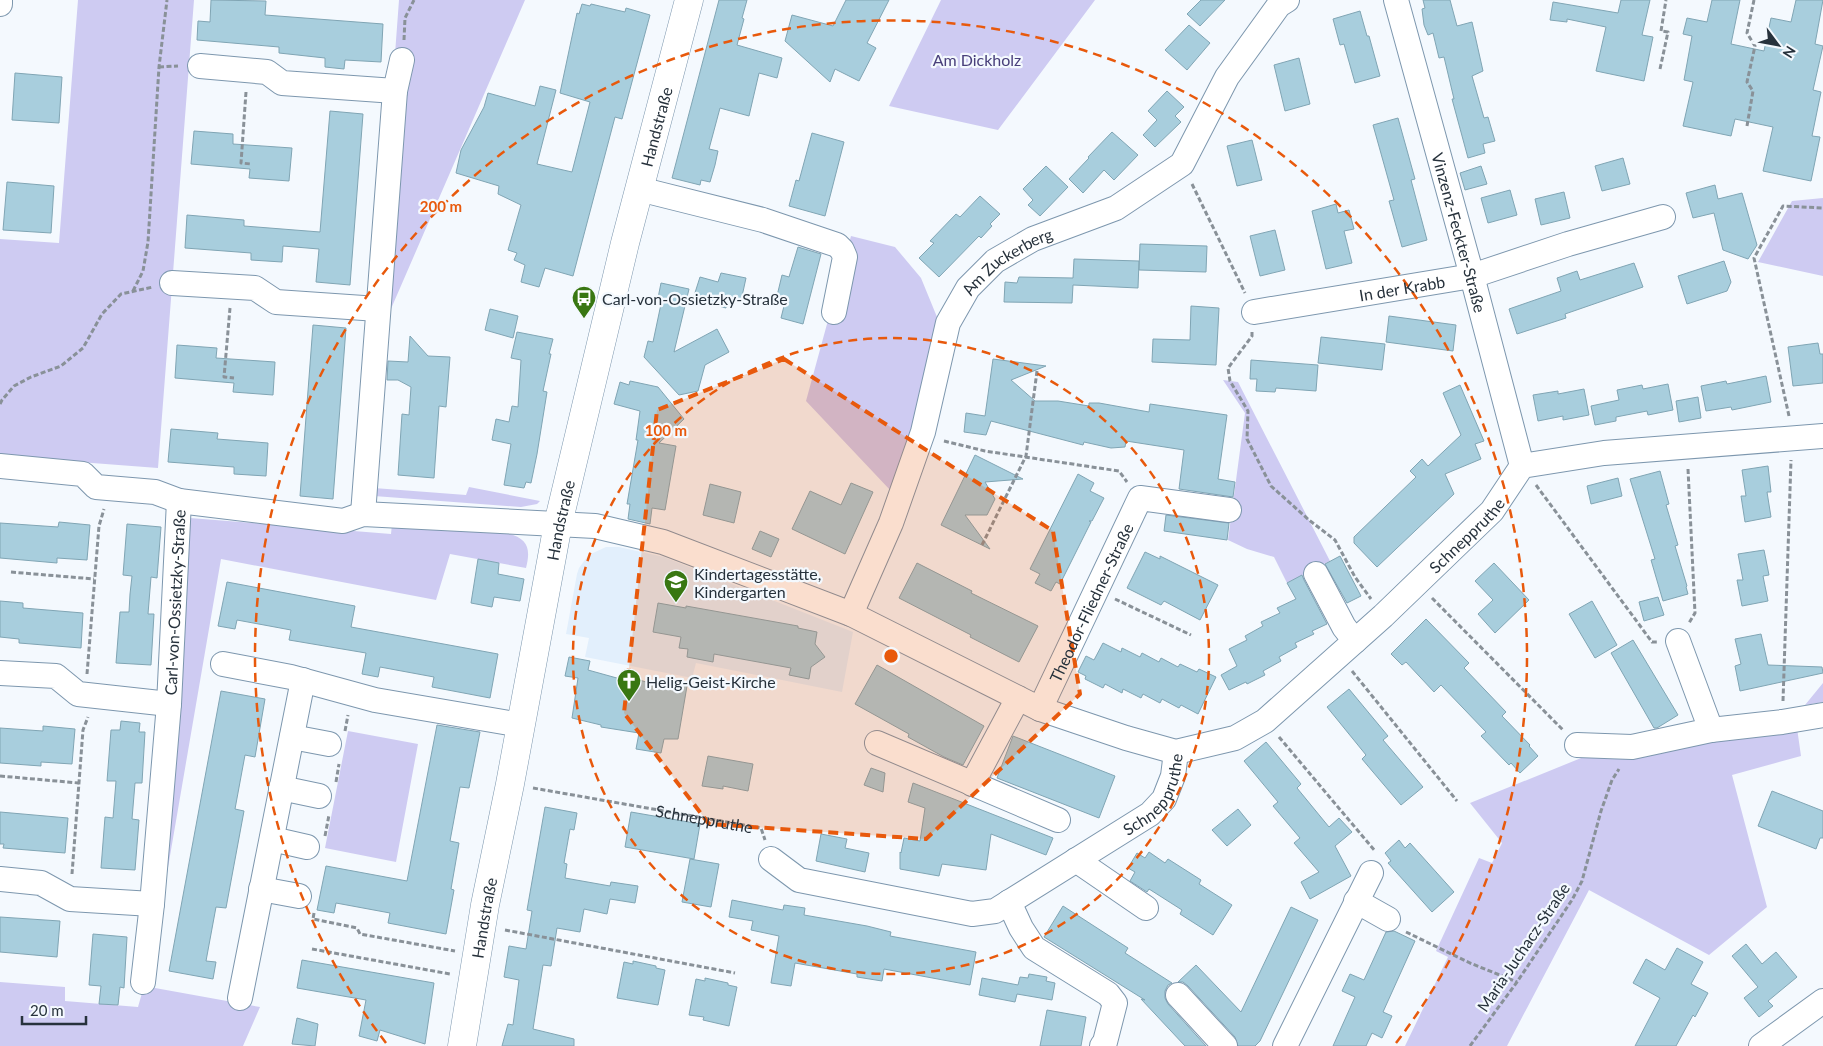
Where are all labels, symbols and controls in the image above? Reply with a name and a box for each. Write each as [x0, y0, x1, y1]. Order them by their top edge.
north arrow [1753, 20, 1803, 70]
text: N [1779, 43, 1800, 61]
park label: Am Dickholz [933, 50, 1021, 69]
street label: Handstraße [636, 85, 675, 169]
street label: Vinzenz-Feckter-Straße [1429, 150, 1491, 314]
text: 200 m [420, 197, 462, 215]
street label: Am Zuckerberg [957, 223, 1055, 298]
street label: In der Krabb [1358, 271, 1446, 304]
bus stop icon: Carl-von-Ossietzky-Straße [571, 285, 597, 319]
place label: Carl-von-Ossietzky-Straße [602, 289, 788, 308]
text: 100 m [645, 421, 687, 439]
street label: Handstraße [542, 478, 578, 562]
street label: Schneppruthe [1425, 494, 1508, 576]
street label: Carl-von-Ossietzky-Straße [160, 509, 188, 696]
street label: Theodor-Fliedner-Straße [1045, 520, 1136, 685]
place label: Kindertagesstätte, Kindergarten [694, 564, 821, 601]
school or university icon: Kindertagesstätte, Kindergarten [663, 569, 689, 603]
centre of rings [882, 647, 900, 665]
church icon: Helig-Geist-Kirche [616, 668, 642, 702]
place label: Helig-Geist-Kirche [646, 672, 776, 691]
street label: Schneppruthe [1119, 752, 1185, 838]
street label: Schneppruthe [654, 800, 755, 836]
street label: Handstraße [467, 876, 500, 960]
street label: Maria-Juchacz-Straße [1473, 879, 1573, 1015]
scale bar [22, 994, 86, 1026]
text: 20 m [30, 1001, 64, 1019]

